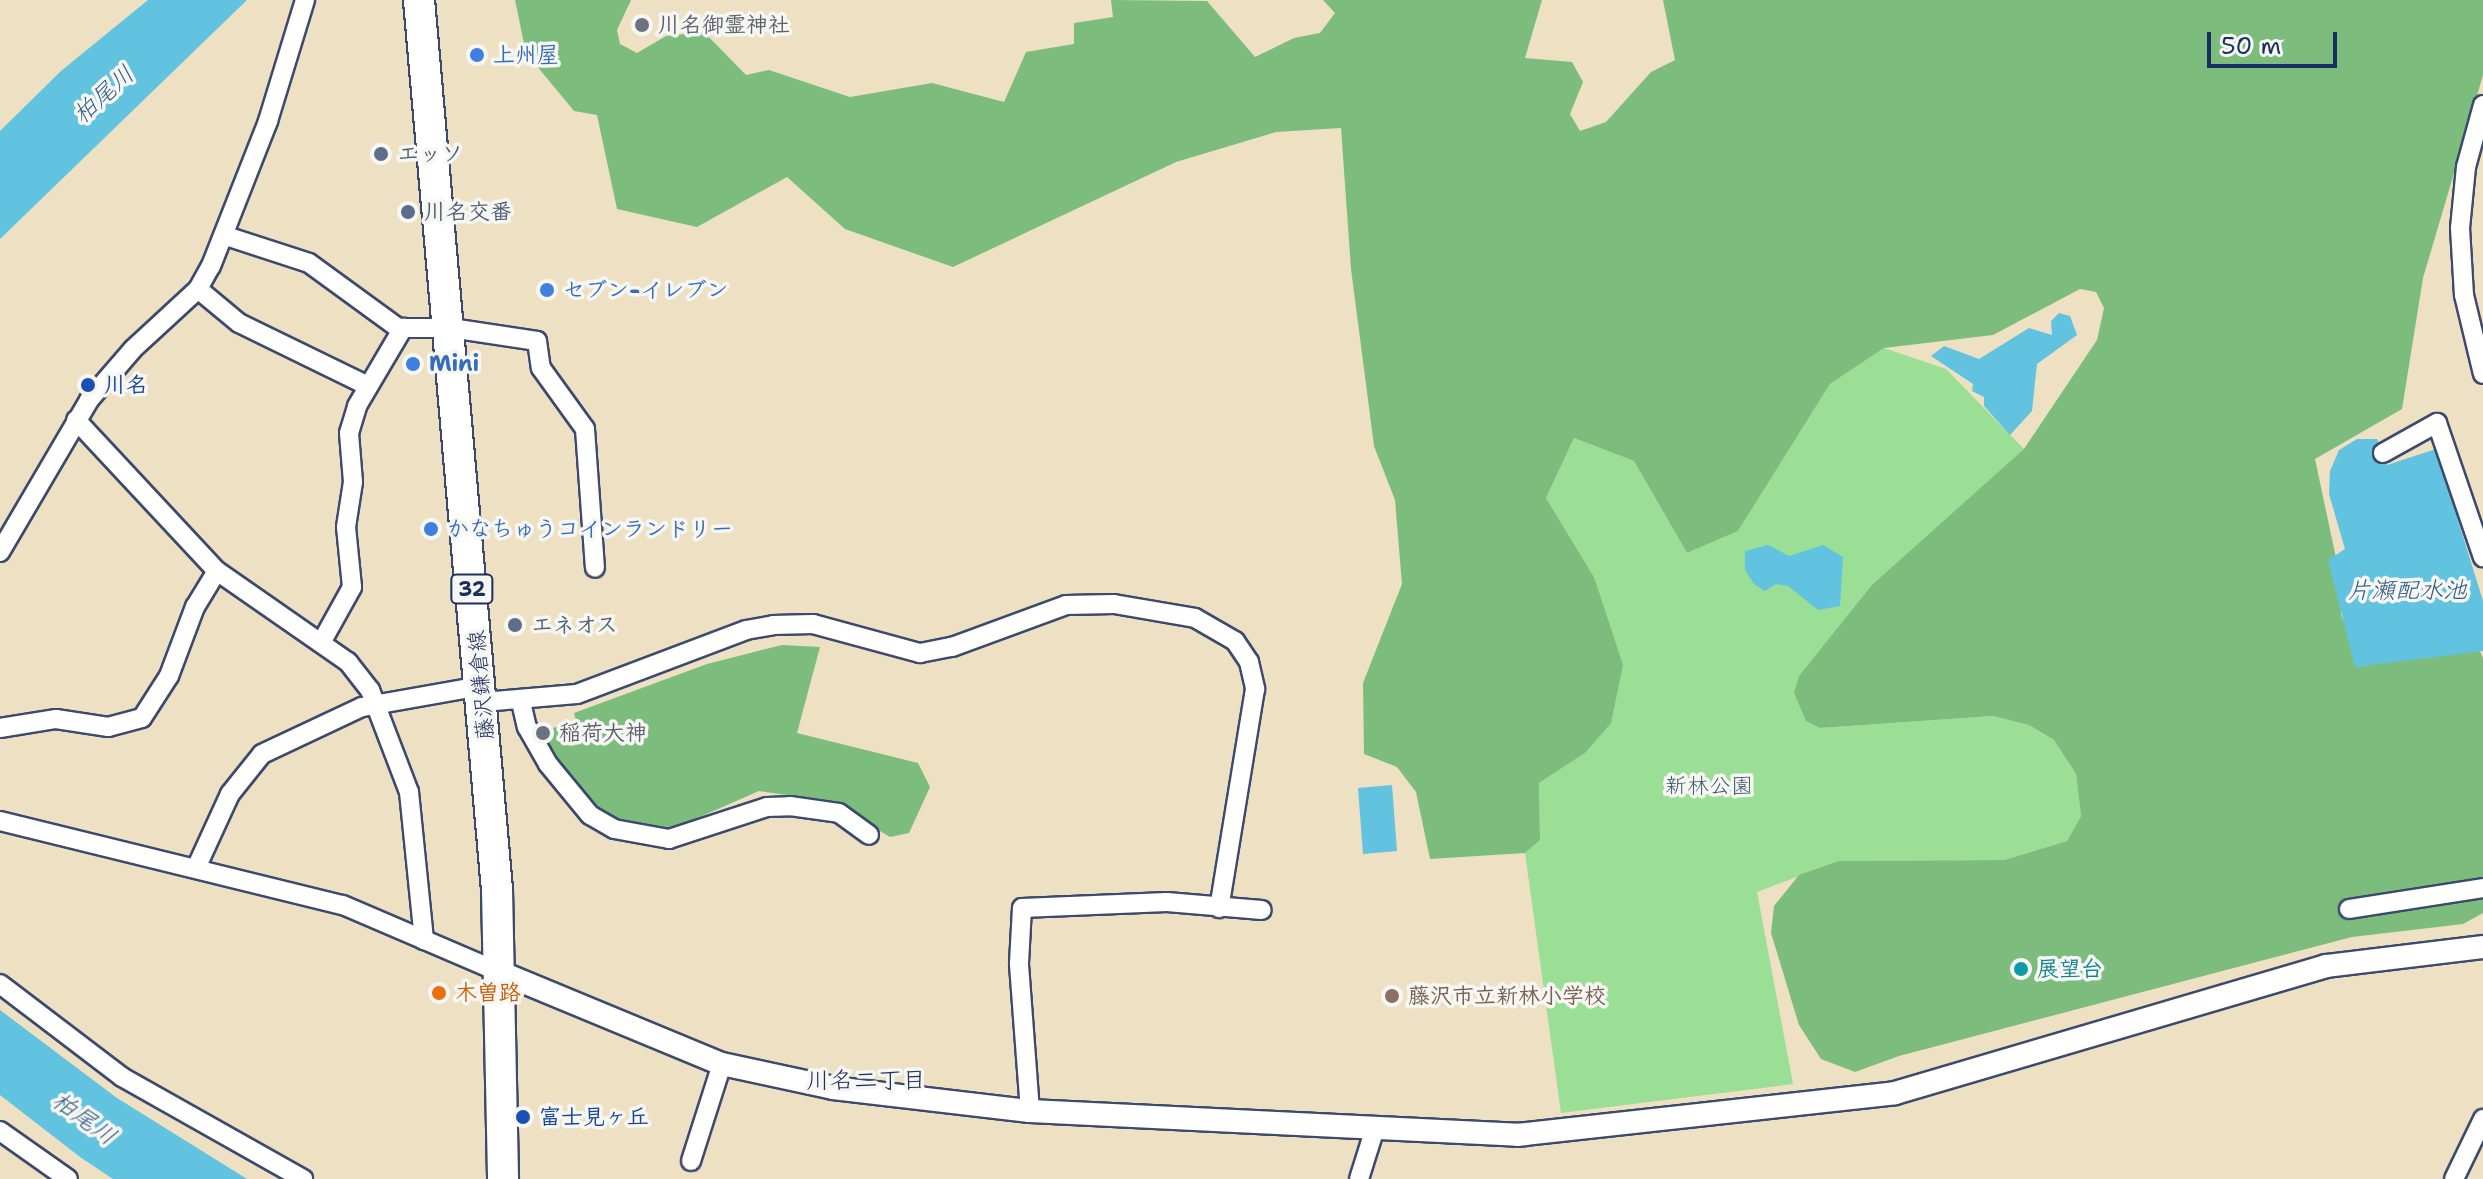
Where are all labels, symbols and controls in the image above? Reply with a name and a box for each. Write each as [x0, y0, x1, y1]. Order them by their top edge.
place label: 川名御霊神社 [658, 12, 790, 38]
marker: 川名御霊神社 [633, 16, 651, 34]
scale bar [2211, 16, 2341, 66]
text: 50 m [2221, 30, 2281, 62]
place label: 上州屋 [493, 42, 559, 68]
marker: 上州屋 [468, 46, 486, 64]
water label: 柏尾川 [68, 60, 140, 130]
place label: エッソ [397, 141, 463, 167]
marker: エッソ [372, 145, 390, 163]
place label: 川名交番 [424, 199, 512, 225]
marker: 川名交番 [399, 203, 417, 221]
place label: セブン-イレブン [563, 277, 728, 303]
marker: セブン-イレブン [538, 281, 556, 299]
place label: Mini [429, 351, 479, 377]
marker: Mini [404, 355, 422, 373]
place label: 川名 [104, 372, 148, 398]
marker: 川名 [79, 376, 97, 394]
place label: かなちゅうコインランドリー [447, 516, 733, 542]
marker: かなちゅうコインランドリー [422, 520, 440, 538]
road number: 32 [450, 573, 494, 605]
water label: 片瀬配水池 [2347, 577, 2467, 605]
place label: エネオス [531, 612, 619, 638]
marker: エネオス [506, 616, 524, 634]
street label: 藤沢鎌倉線 [463, 629, 499, 741]
place label: 稲荷大神 [559, 720, 647, 746]
marker: 稲荷大神 [534, 724, 552, 742]
park label: 新林公園 [1665, 773, 1753, 799]
place label: 展望台 [2037, 956, 2103, 982]
marker: 展望台 [2012, 960, 2030, 978]
place label: 木曽路 [455, 980, 521, 1006]
place label: 藤沢市立新林小学校 [1408, 983, 1606, 1009]
marker: 木曽路 [430, 984, 448, 1002]
marker: 藤沢市立新林小学校 [1383, 987, 1401, 1005]
district label: 川名二丁目 [806, 1067, 926, 1095]
water label: 柏尾川 [46, 1086, 122, 1152]
place label: 富士見ヶ丘 [539, 1104, 649, 1130]
marker: 富士見ヶ丘 [514, 1108, 532, 1126]

